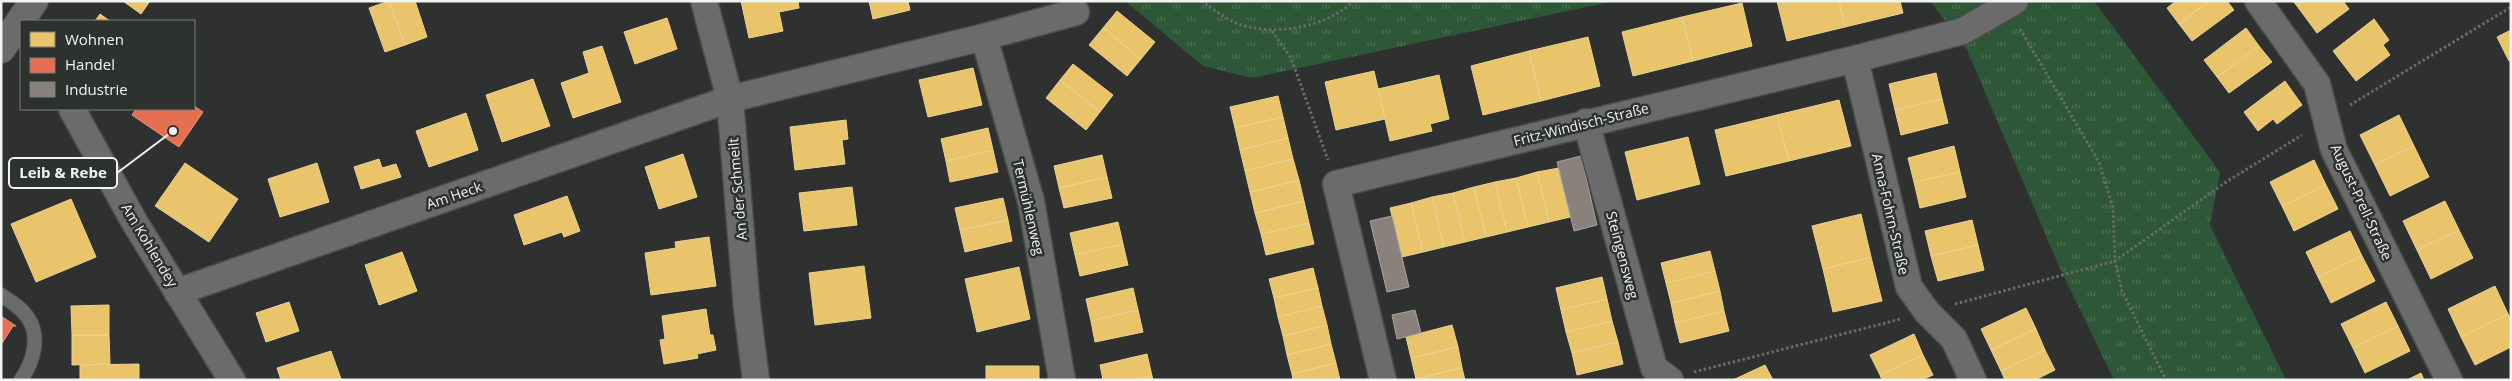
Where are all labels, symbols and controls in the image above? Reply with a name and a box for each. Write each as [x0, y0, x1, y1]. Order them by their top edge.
legend [20, 20, 195, 110]
text: Wohnen [65, 29, 124, 49]
text: Handel [65, 54, 115, 74]
text: Industrie [65, 79, 128, 99]
street label: Fritz-Windisch-Straße [1511, 98, 1651, 150]
street label: An der Schmeilt [723, 137, 751, 241]
street label: August-Prell-Straße [2327, 141, 2397, 263]
street label: Anna-Fohrn-Straße [1868, 151, 1914, 277]
street label: Termühlenweg [1009, 157, 1049, 257]
callout: Leib & Rebe [9, 158, 117, 188]
text: Leib & Rebe [19, 162, 107, 182]
street label: Am Heck [424, 176, 485, 213]
street label: Am Kohlendey [118, 200, 183, 291]
street label: Steingensweg [1602, 209, 1644, 301]

